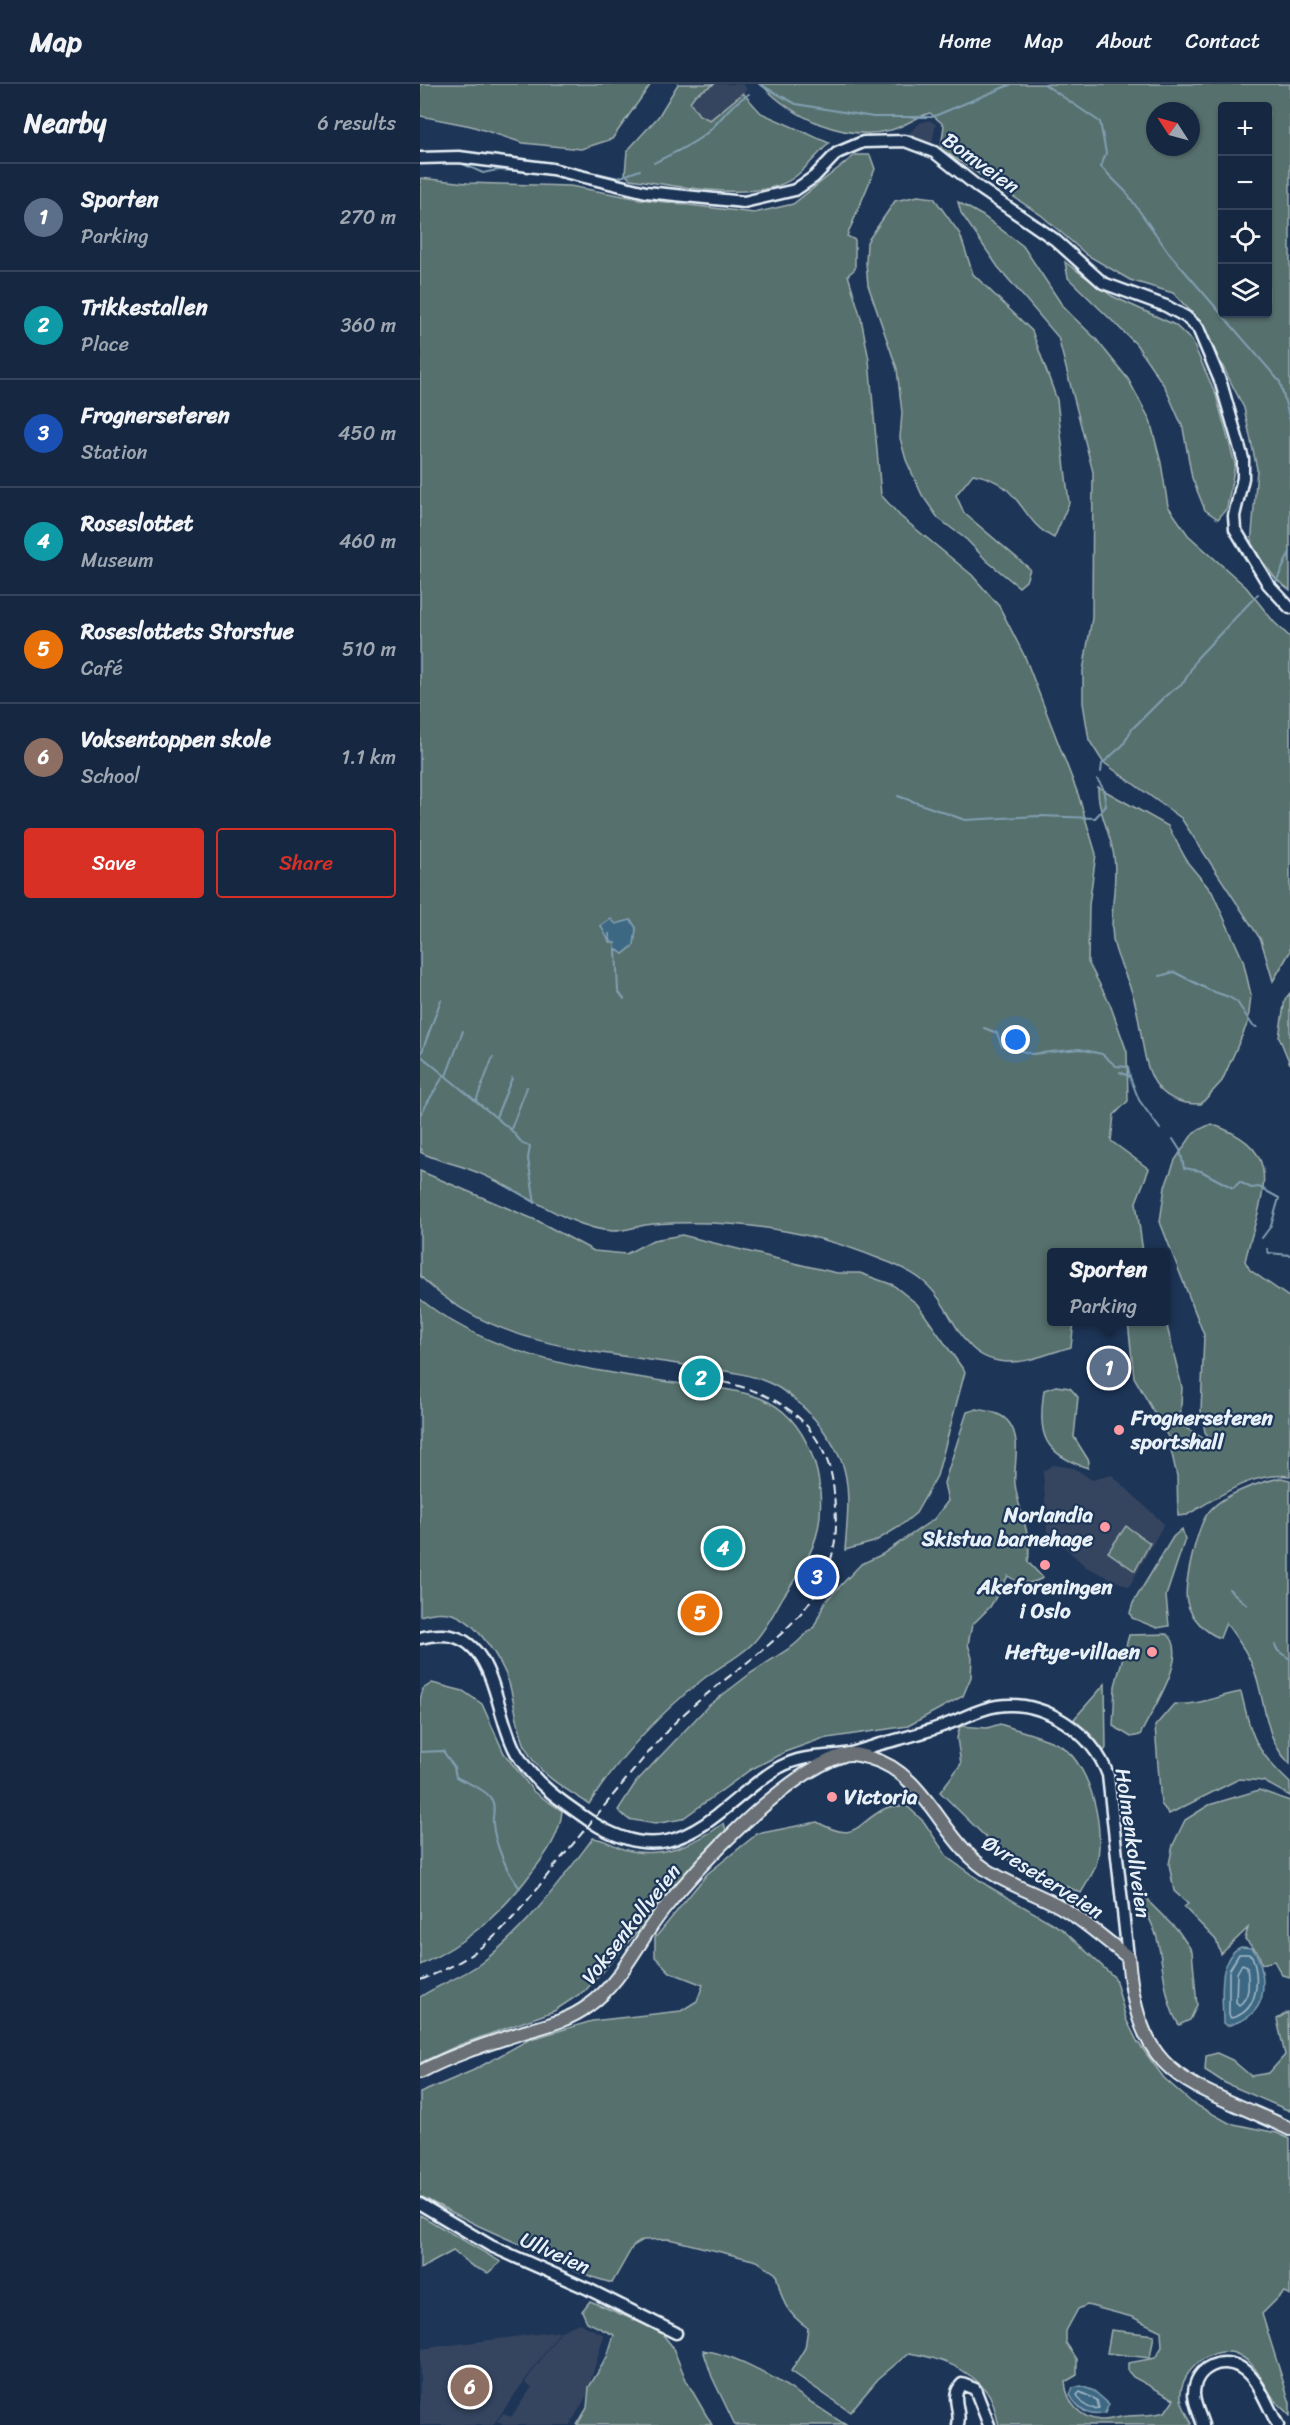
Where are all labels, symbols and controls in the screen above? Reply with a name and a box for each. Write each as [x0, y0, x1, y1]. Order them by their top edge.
text: Map [30, 17, 82, 66]
text: Home [939, 22, 991, 60]
text: Map [1024, 22, 1063, 60]
text: About [1096, 22, 1153, 60]
text: Contact [1186, 22, 1260, 60]
text: Nearby [24, 100, 106, 146]
north arrow [1146, 102, 1200, 156]
map controls [1218, 102, 1272, 318]
button: + [1218, 102, 1272, 156]
text: 6 results [317, 106, 396, 141]
street label: Bomveien [934, 122, 1028, 204]
button: − [1218, 156, 1272, 210]
text: Sporten [81, 180, 159, 219]
text: 1 [39, 200, 48, 235]
text: 270 m [340, 200, 396, 235]
button: locate [1218, 210, 1272, 264]
text: Parking [81, 219, 148, 254]
button: layers [1218, 264, 1272, 318]
text: Trikkestallen [81, 288, 208, 327]
text: 2 [38, 308, 49, 343]
text: 360 m [340, 308, 396, 343]
text: Place [81, 327, 129, 362]
text: Frognerseteren [81, 396, 230, 435]
text: 3 [38, 416, 49, 451]
text: 450 m [338, 416, 396, 451]
text: Station [81, 435, 147, 470]
text: Roseslottet [81, 504, 193, 543]
text: 4 [37, 524, 50, 559]
text: 460 m [339, 524, 396, 559]
text: Museum [81, 543, 154, 578]
text: Roseslottets Storstue [81, 612, 294, 651]
text: 5 [37, 632, 50, 667]
text: 510 m [342, 632, 396, 667]
text: Café [81, 651, 123, 686]
text: Voksentoppen skole [81, 720, 271, 759]
text: 6 [38, 740, 49, 775]
text: 1.1 km [342, 740, 396, 775]
text: School [81, 759, 140, 794]
button: Save [24, 828, 204, 898]
button: Share [216, 828, 396, 898]
your location [1001, 1025, 1030, 1054]
popup [1047, 1248, 1170, 1326]
text: Sporten [1070, 1250, 1147, 1289]
text: Parking [1070, 1289, 1137, 1324]
pin: 1 [1090, 1346, 1128, 1390]
pin: 2 [682, 1356, 720, 1400]
place label: Frognerseteren sportshall [1130, 1399, 1274, 1461]
marker: Frognerseteren sportshall [1112, 1423, 1126, 1437]
place label: Norlandia Skistua barnehage [921, 1496, 1093, 1558]
marker: Norlandia Skistua barnehage [1098, 1520, 1112, 1534]
pin: 4 [704, 1526, 742, 1570]
pin: 3 [798, 1554, 836, 1600]
marker: Akeforeningen i Oslo [1038, 1558, 1052, 1572]
place label: Akeforeningen i Oslo [976, 1568, 1113, 1630]
pin: 5 [680, 1590, 720, 1636]
place label: Heftye-villaen [1004, 1633, 1141, 1671]
marker: Heftye-villaen [1145, 1645, 1159, 1659]
street label: Holmenkollveien [1104, 1766, 1162, 1920]
place label: Victoria [844, 1778, 918, 1816]
marker: Victoria [825, 1790, 839, 1804]
street label: Øvreseterveien [974, 1824, 1112, 1930]
street label: Voksenkollveien [571, 1855, 691, 1993]
street label: Ullveien [514, 2221, 596, 2285]
pin: 6 [451, 2364, 490, 2410]

